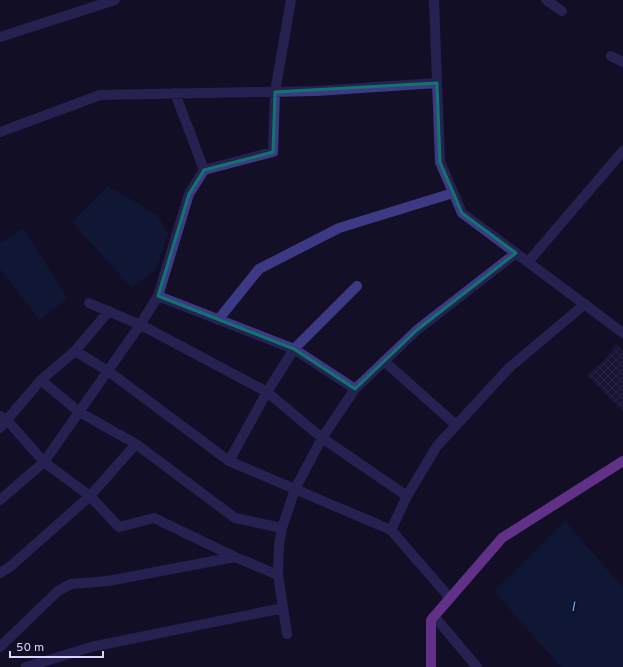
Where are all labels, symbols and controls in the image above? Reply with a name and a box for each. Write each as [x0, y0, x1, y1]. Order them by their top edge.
water label: l [571, 599, 576, 616]
scale bar [10, 633, 103, 659]
text: 50 m [16, 640, 44, 656]

